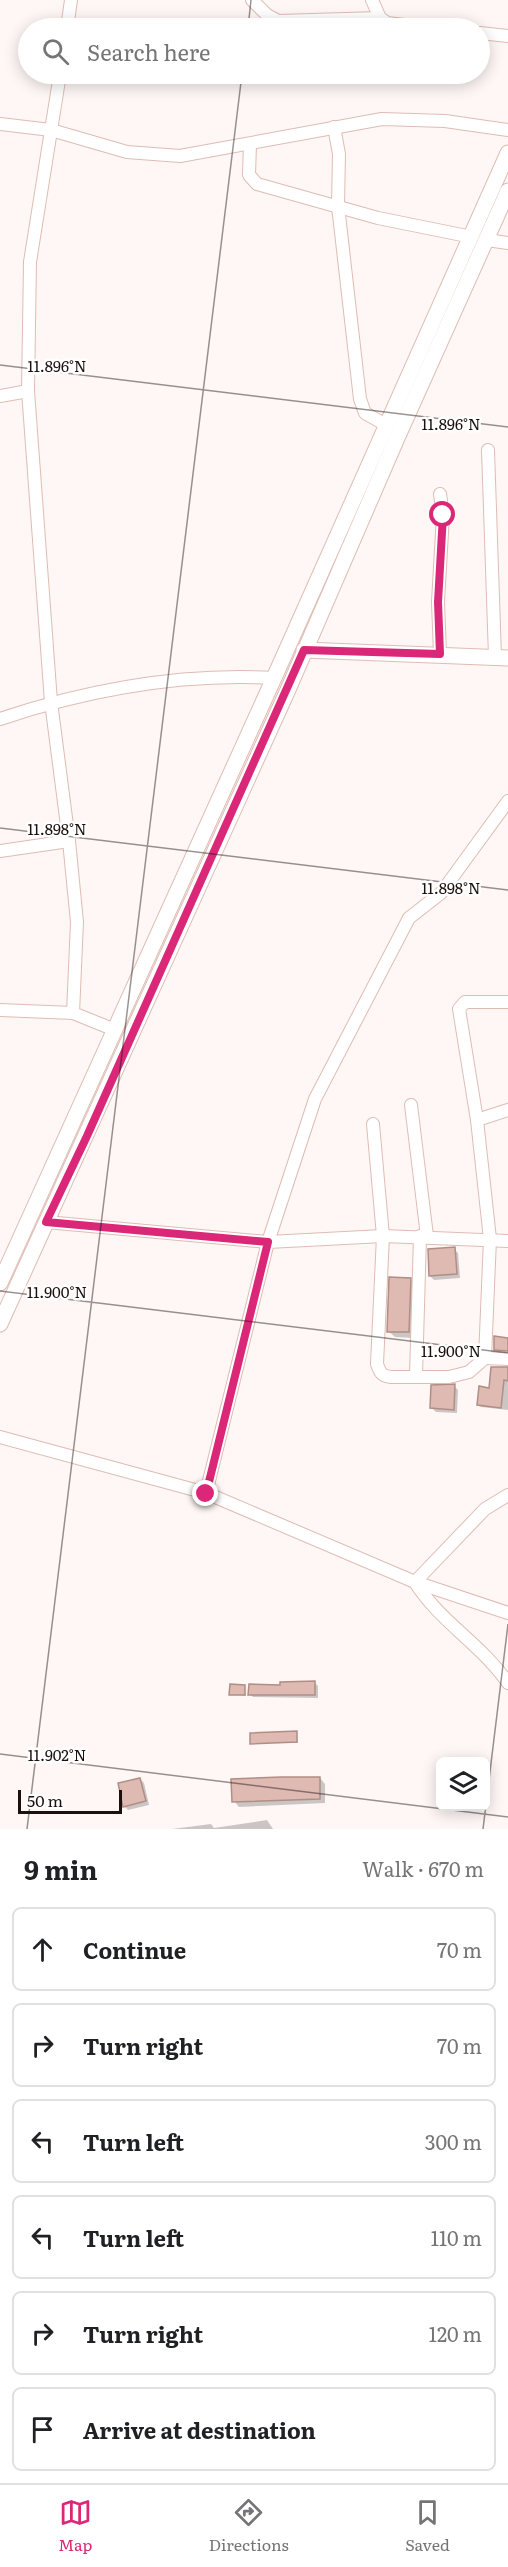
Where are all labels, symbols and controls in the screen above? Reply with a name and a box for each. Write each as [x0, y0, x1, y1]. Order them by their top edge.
search box [18, 18, 490, 84]
icon: search [39, 35, 72, 68]
text: Search here [87, 35, 210, 68]
text: 11.896°N [28, 354, 86, 377]
text: 11.896°N [422, 412, 480, 435]
route start [429, 501, 455, 527]
text: 11.898°N [27, 817, 87, 840]
text: 11.898°N [421, 876, 481, 899]
text: 11.900°N [27, 1280, 87, 1303]
text: 11.900°N [421, 1339, 481, 1362]
route end [192, 1480, 218, 1506]
text: 11.902°N [28, 1743, 86, 1766]
map controls [436, 1757, 490, 1811]
button: layers [436, 1757, 490, 1811]
scale bar [18, 1787, 122, 1814]
text: 50 m [27, 1788, 63, 1812]
text: 9 min [24, 1849, 98, 1888]
text: Walk · 670 m [362, 1853, 484, 1883]
icon: ahead [26, 1933, 59, 1966]
text: Continue [83, 1933, 186, 1966]
text: 70 m [437, 1934, 482, 1964]
icon: right [26, 2029, 59, 2062]
text: Turn right [83, 2029, 203, 2062]
text: 70 m [437, 2030, 482, 2060]
icon: left [26, 2125, 59, 2158]
text: Turn left [83, 2125, 184, 2158]
text: 300 m [425, 2126, 482, 2156]
icon: left [26, 2221, 59, 2254]
text: Turn left [83, 2221, 184, 2254]
text: 110 m [431, 2222, 482, 2252]
icon: right [26, 2317, 59, 2350]
text: Turn right [83, 2317, 203, 2350]
text: 120 m [429, 2318, 482, 2348]
icon: arrive [26, 2413, 59, 2446]
text: Arrive at destination [83, 2413, 316, 2446]
tab: Map [58, 2496, 92, 2556]
tab: Directions [209, 2496, 289, 2556]
tab: Saved [405, 2496, 450, 2556]

